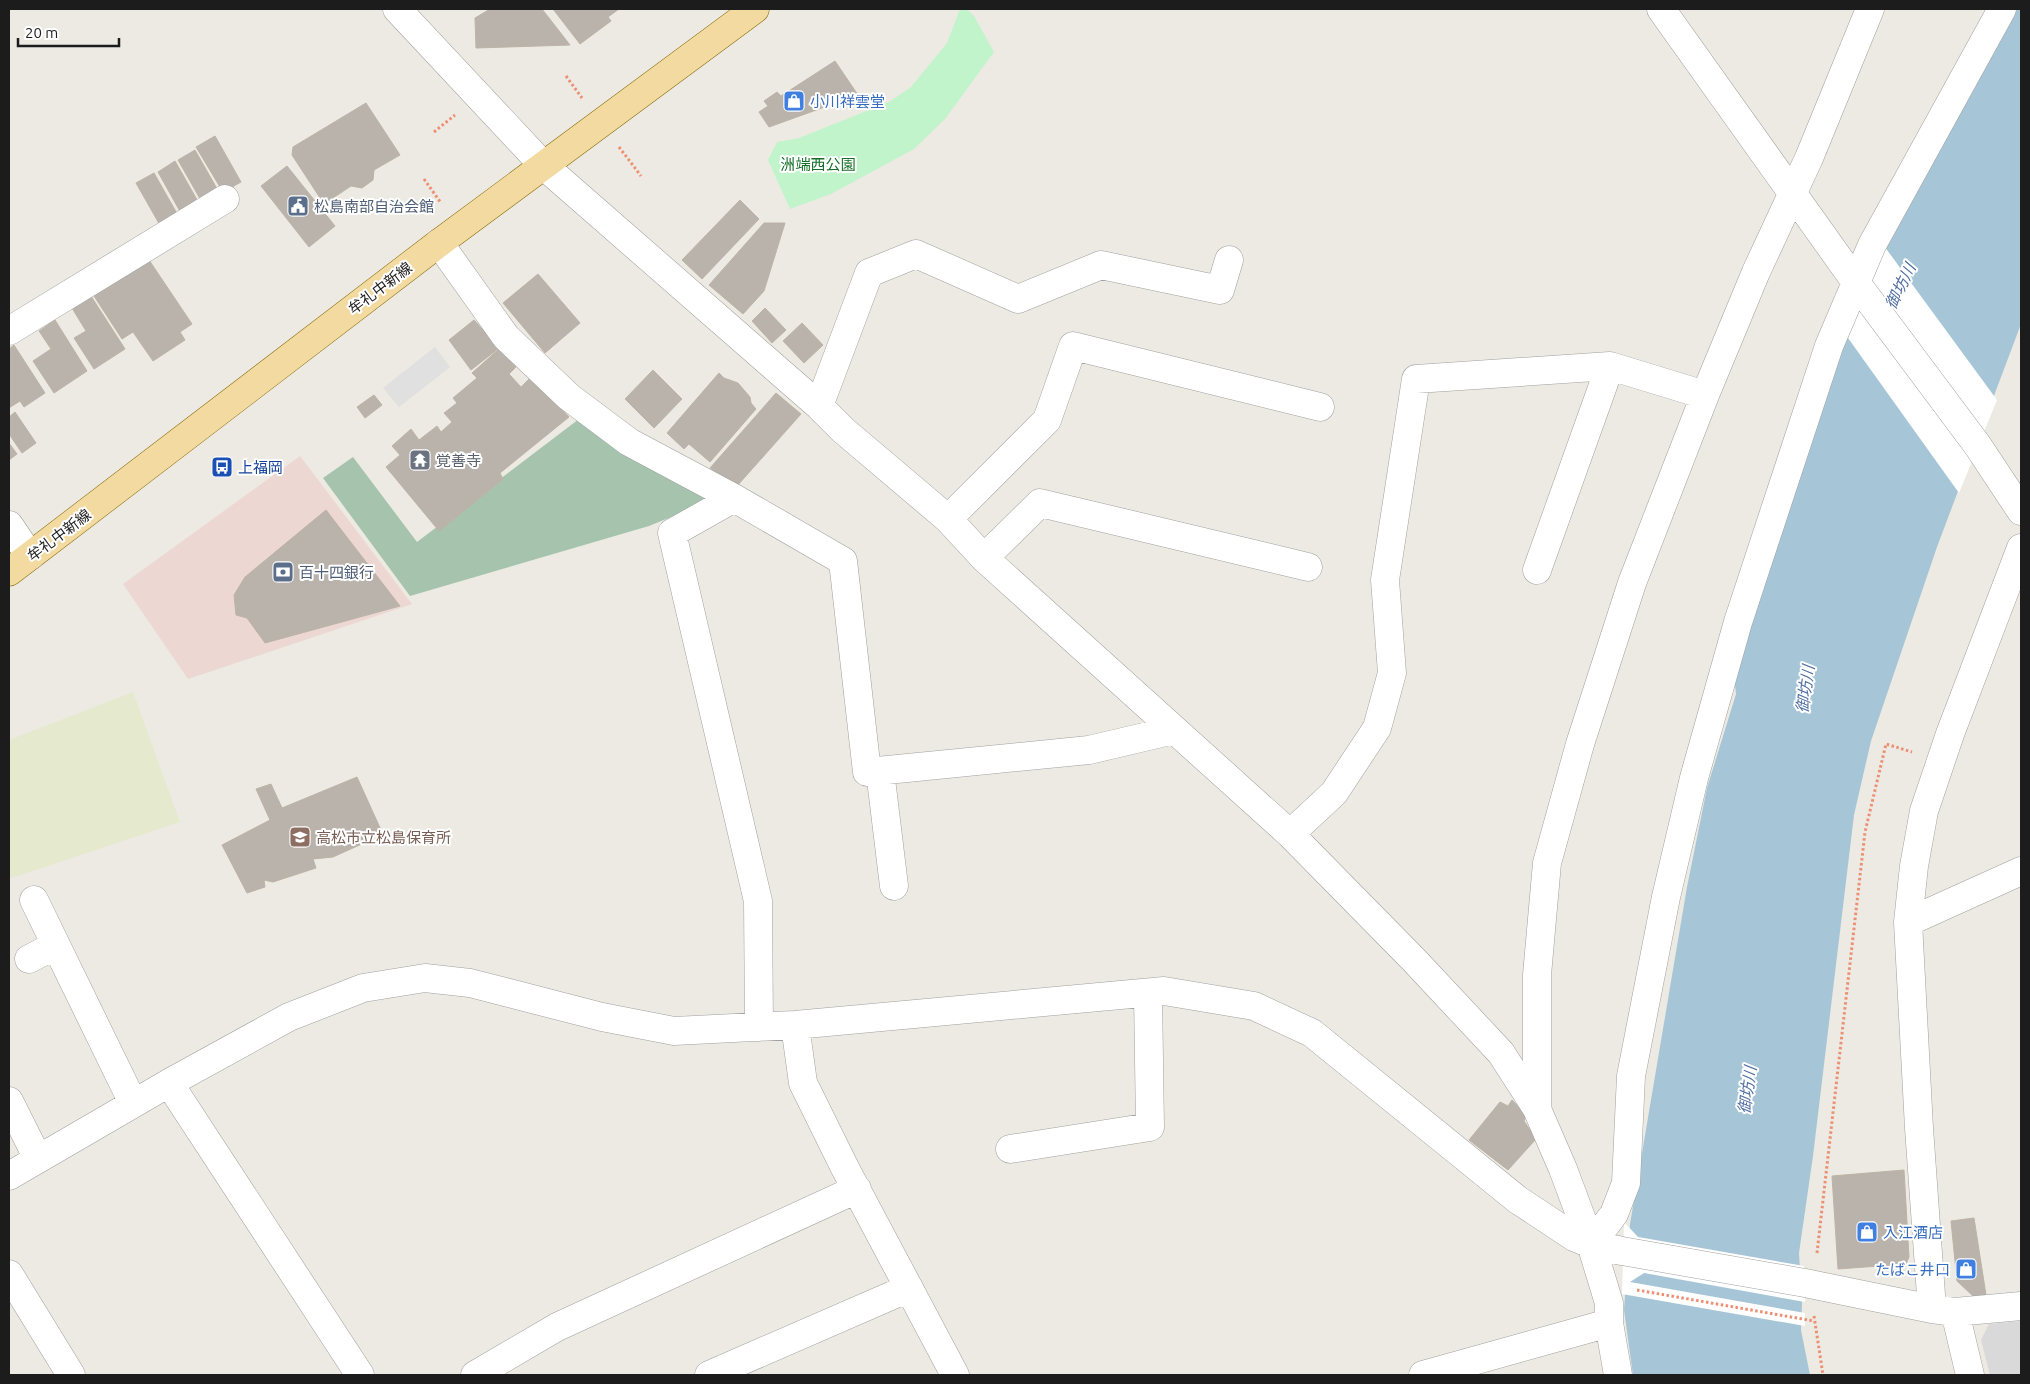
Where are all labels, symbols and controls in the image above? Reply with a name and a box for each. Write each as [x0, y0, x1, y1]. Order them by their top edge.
scale bar [18, 15, 119, 47]
text: 20 m [25, 24, 58, 41]
shop icon: 小川祥雲堂 [782, 89, 806, 113]
place label: 小川祥雲堂 [810, 93, 885, 110]
park label: 洲端西公園 [780, 156, 856, 173]
public building icon: 松島南部自治会館 [286, 194, 310, 218]
place label: 松島南部自治会館 [314, 198, 434, 215]
street label: 牟礼中新線 [345, 259, 415, 317]
water label: 御坊川 [1881, 259, 1919, 312]
temple icon: 覚善寺 [408, 448, 432, 472]
place label: 覚善寺 [436, 452, 481, 469]
bus stop icon: 上福岡 [210, 455, 234, 479]
place label: 上福岡 [238, 459, 283, 476]
street label: 牟礼中新線 [24, 506, 94, 564]
bank icon: 百十四銀行 [271, 560, 295, 584]
place label: 百十四銀行 [299, 564, 374, 581]
water label: 御坊川 [1793, 662, 1818, 714]
school or university icon: 高松市立松島保育所 [288, 825, 312, 849]
place label: 高松市立松島保育所 [316, 829, 451, 846]
water label: 御坊川 [1735, 1063, 1760, 1115]
shop icon: 入江酒店 [1855, 1220, 1879, 1244]
place label: 入江酒店 [1883, 1224, 1943, 1241]
shop icon: たばこ井口 [1954, 1257, 1978, 1281]
place label: たばこ井口 [1875, 1261, 1950, 1278]

